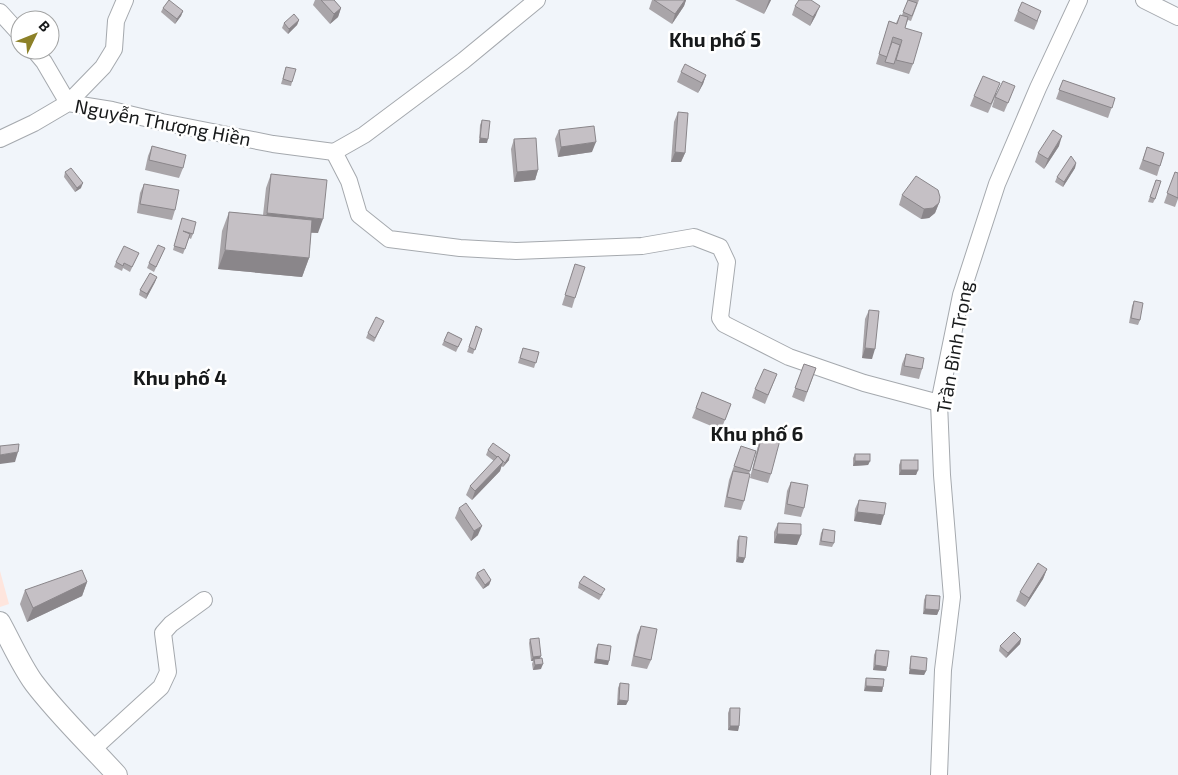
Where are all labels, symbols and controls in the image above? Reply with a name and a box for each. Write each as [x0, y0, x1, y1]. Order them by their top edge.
north arrow [10, 10, 60, 60]
text: B [36, 17, 54, 35]
district label: Khu phố 5 [669, 27, 761, 51]
street label: Nguyễn Thượng Hiền [73, 94, 253, 150]
street label: Trần Bình Trọng [931, 279, 977, 415]
district label: Khu phố 4 [133, 365, 227, 389]
district label: Khu phố 6 [711, 421, 803, 445]

